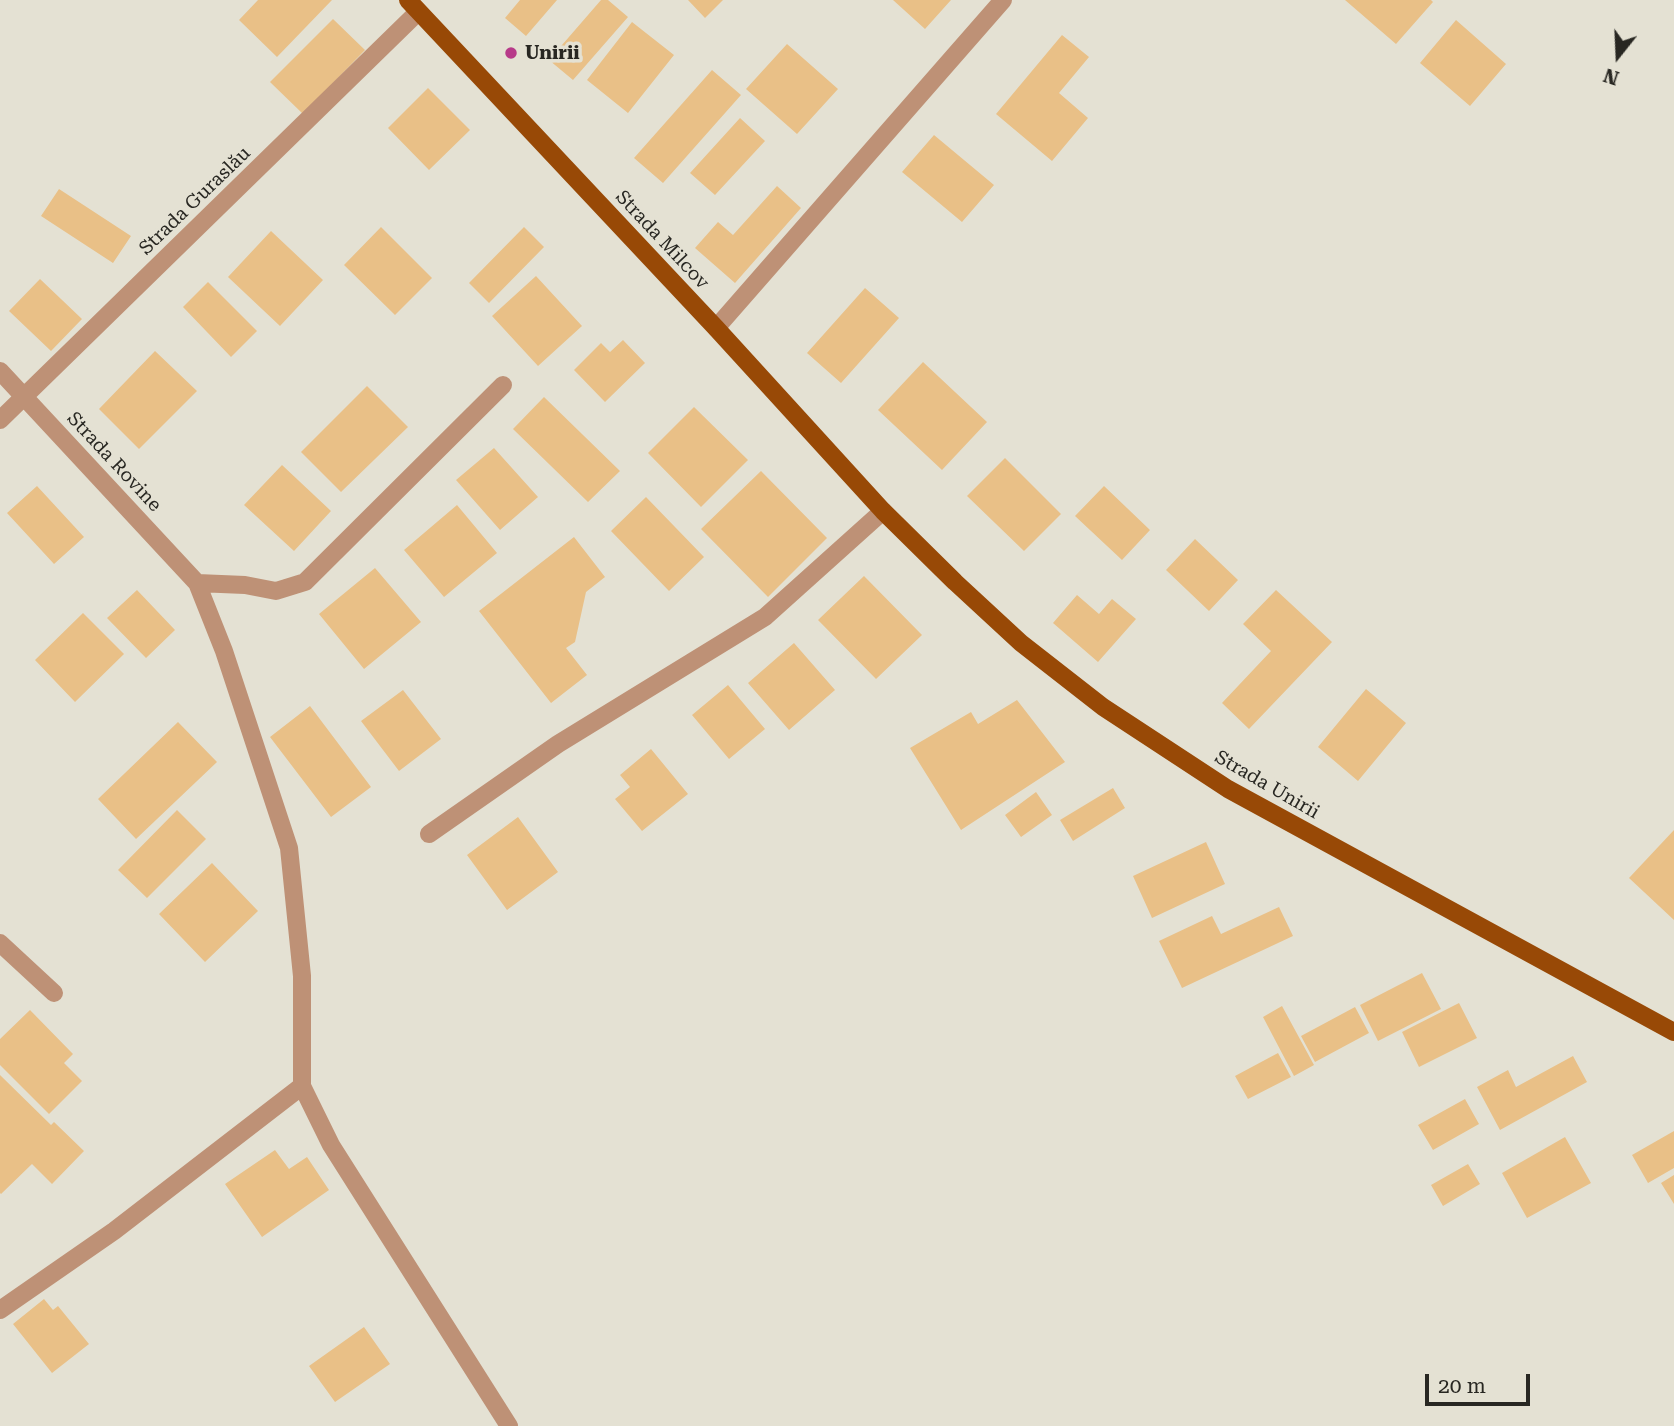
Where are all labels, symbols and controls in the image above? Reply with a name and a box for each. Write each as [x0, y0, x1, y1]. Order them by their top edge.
north arrow [1583, 21, 1653, 91]
place label: Unirii [525, 42, 580, 64]
marker: Unirii [503, 45, 519, 61]
text: N [1601, 63, 1622, 90]
street label: Strada Guraslău [135, 142, 255, 260]
street label: Strada Milcov [610, 186, 714, 294]
street label: Strada Rovine [62, 407, 166, 517]
street label: Strada Unirii [1211, 746, 1323, 824]
scale bar [1429, 1360, 1534, 1404]
text: 20 m [1438, 1374, 1486, 1398]

